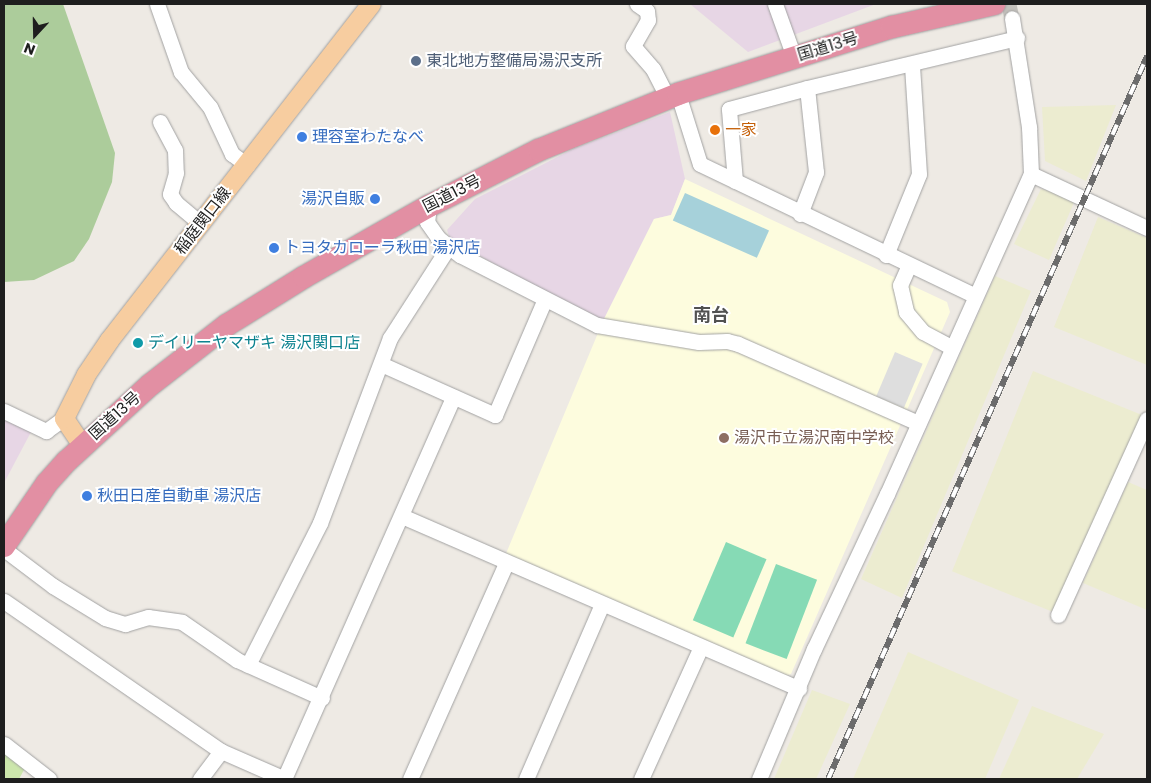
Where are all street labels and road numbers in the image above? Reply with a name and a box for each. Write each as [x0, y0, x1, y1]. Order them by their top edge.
street label: 国道13号 [795, 29, 861, 65]
street label: 国道13号 [420, 171, 484, 217]
street label: 稲庭関口線 [171, 184, 235, 258]
street label: 国道13号 [85, 388, 145, 444]

